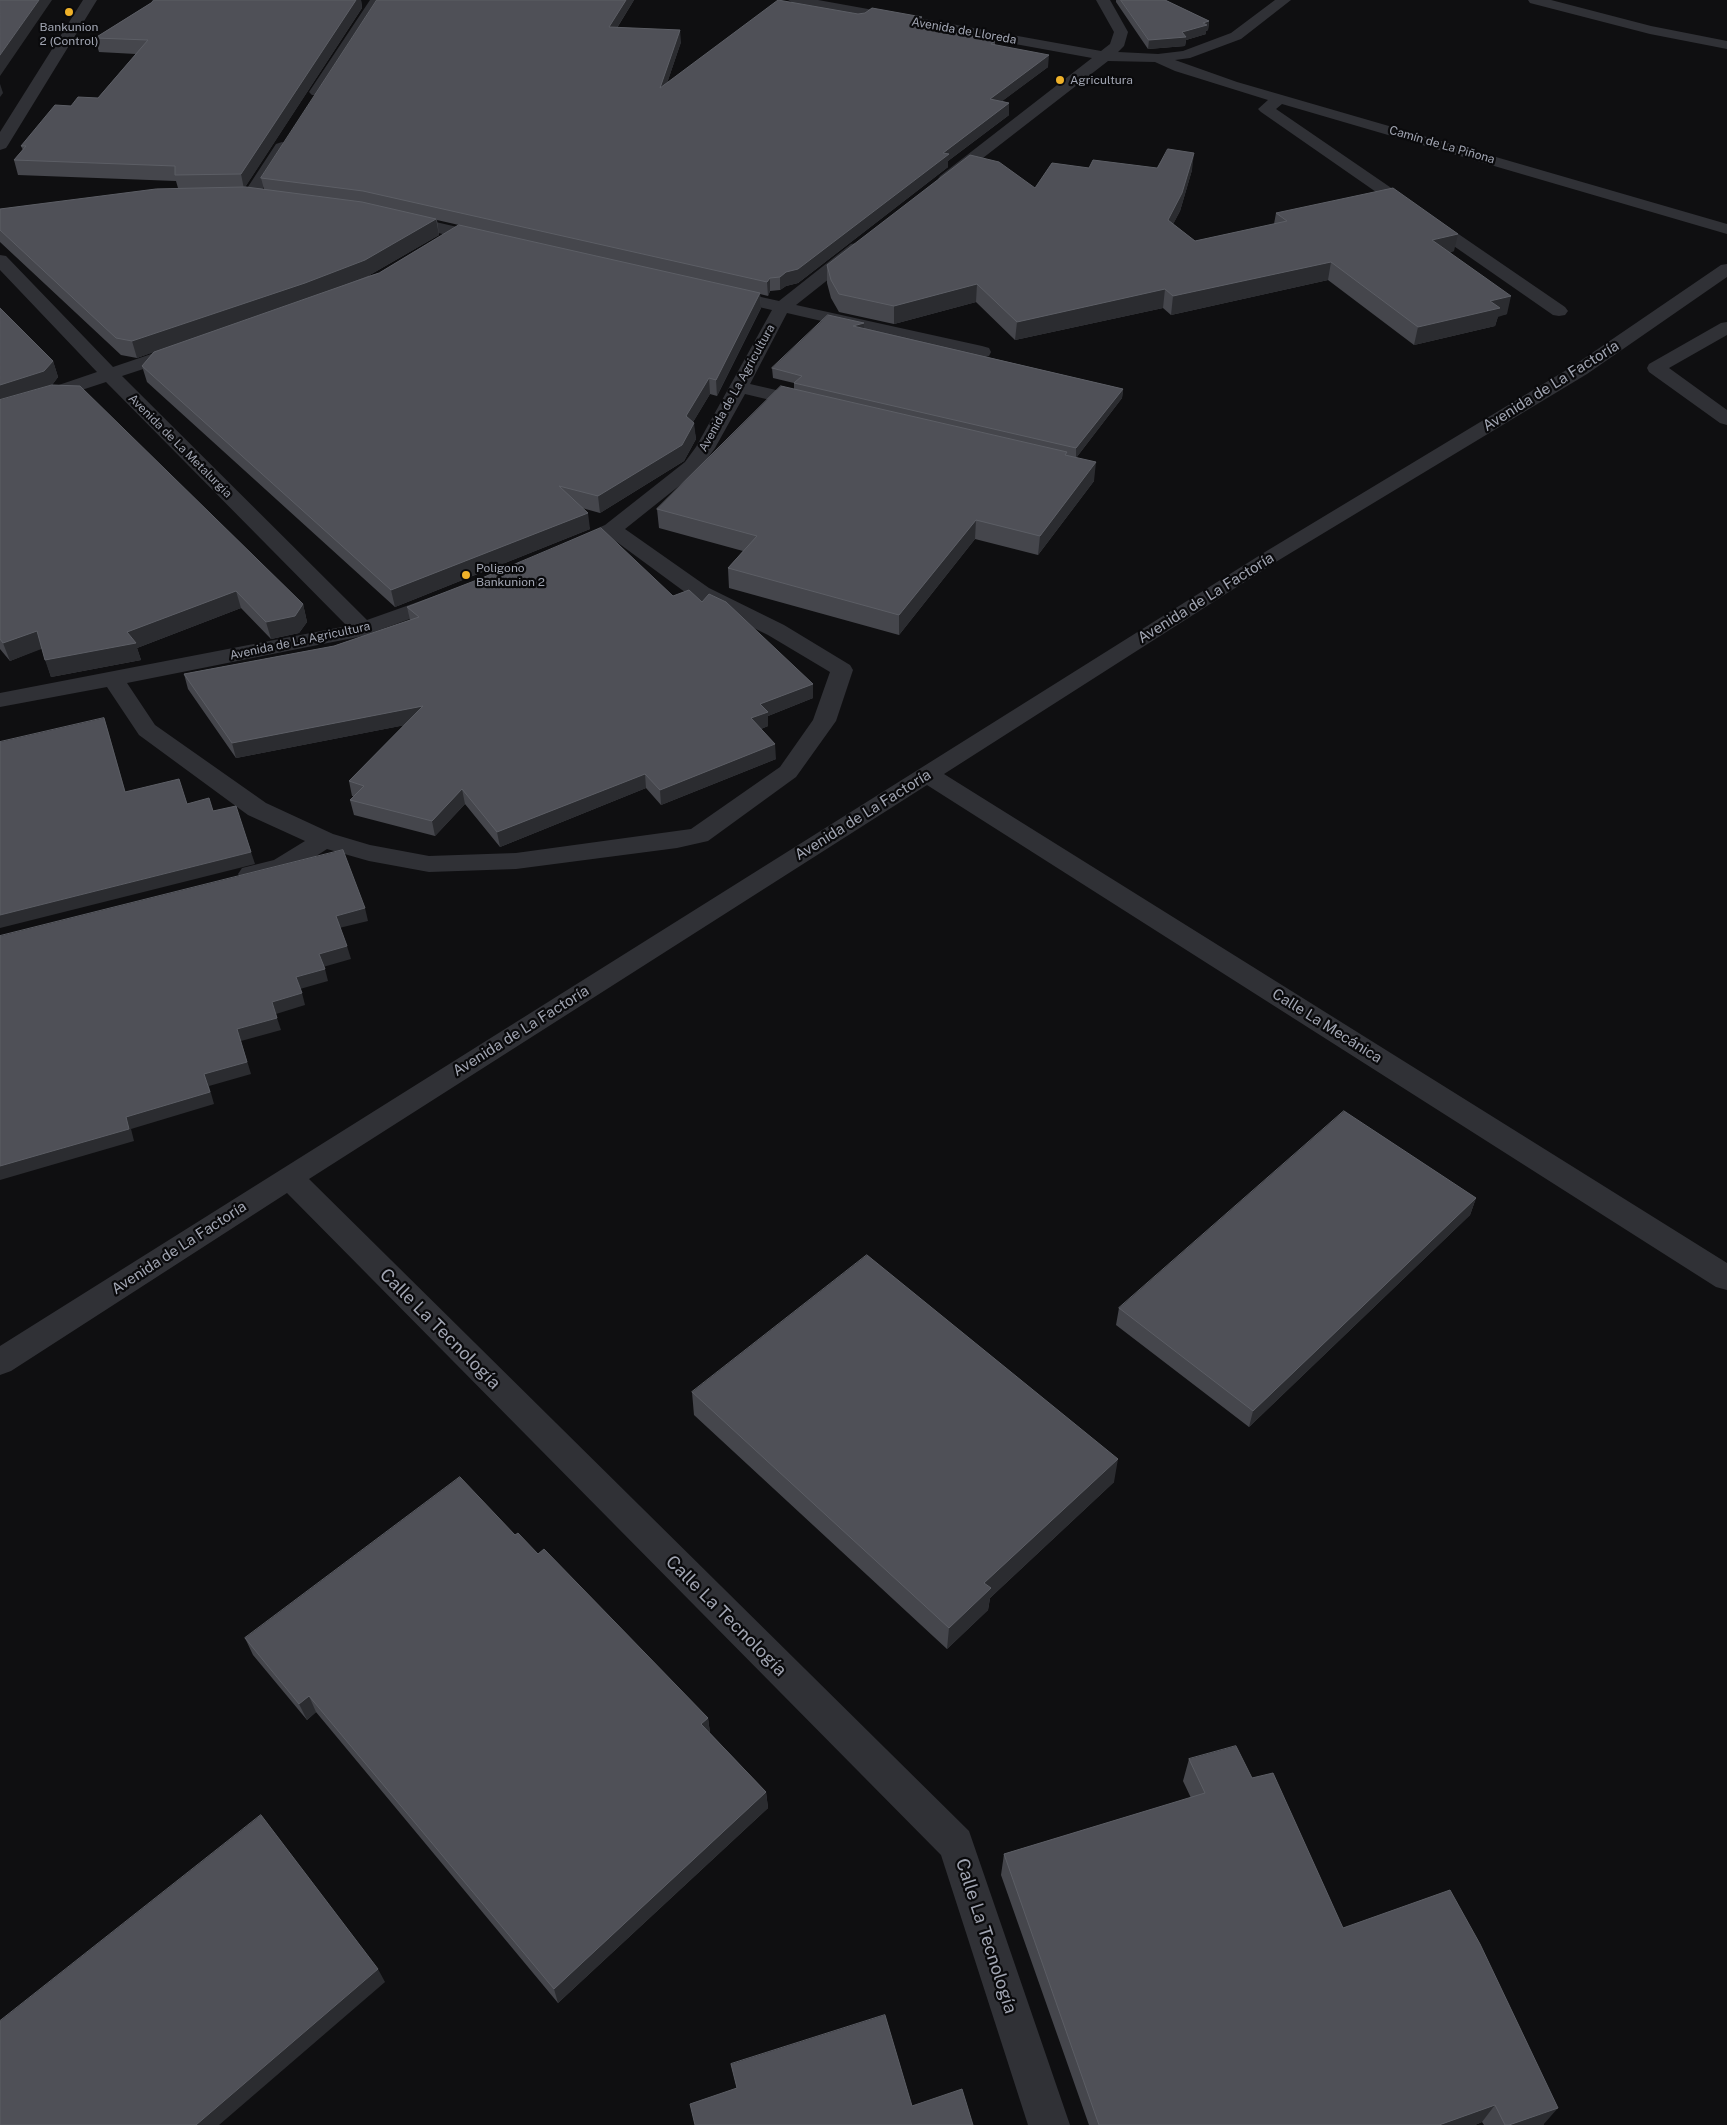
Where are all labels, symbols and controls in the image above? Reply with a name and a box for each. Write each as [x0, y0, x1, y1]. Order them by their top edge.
marker: Bankunion 2 (Control) [63, 6, 75, 18]
street label: Avenida de Lloreda [910, 15, 1018, 47]
place label: Bankunion 2 (Control) [40, 20, 98, 48]
place label: Agricultura [1070, 73, 1133, 87]
marker: Agricultura [1054, 74, 1066, 86]
street label: Camín de La Piñona [1388, 123, 1496, 167]
street label: Avenida de La Agricultura [696, 322, 778, 454]
street label: Avenida de La Factoría [1480, 337, 1622, 435]
street label: Avenida de La Metalurgia [125, 391, 235, 501]
street label: Avenida de La Factoría [1135, 549, 1277, 647]
place label: Poligono Bankunion 2 [476, 561, 545, 589]
marker: Poligono Bankunion 2 [460, 569, 472, 581]
street label: Avenida de La Agricultura [228, 619, 372, 663]
street label: Avenida de La Factoría [792, 766, 934, 864]
street label: Avenida de La Factoría [450, 982, 592, 1080]
street label: Calle La Mecánica [1269, 985, 1385, 1067]
street label: Avenida de La Factoría [108, 1198, 250, 1298]
street label: Calle La Tecnología [375, 1264, 505, 1394]
street label: Calle La Tecnología [661, 1551, 791, 1681]
street label: Calle La Tecnología [951, 1856, 1021, 2016]

